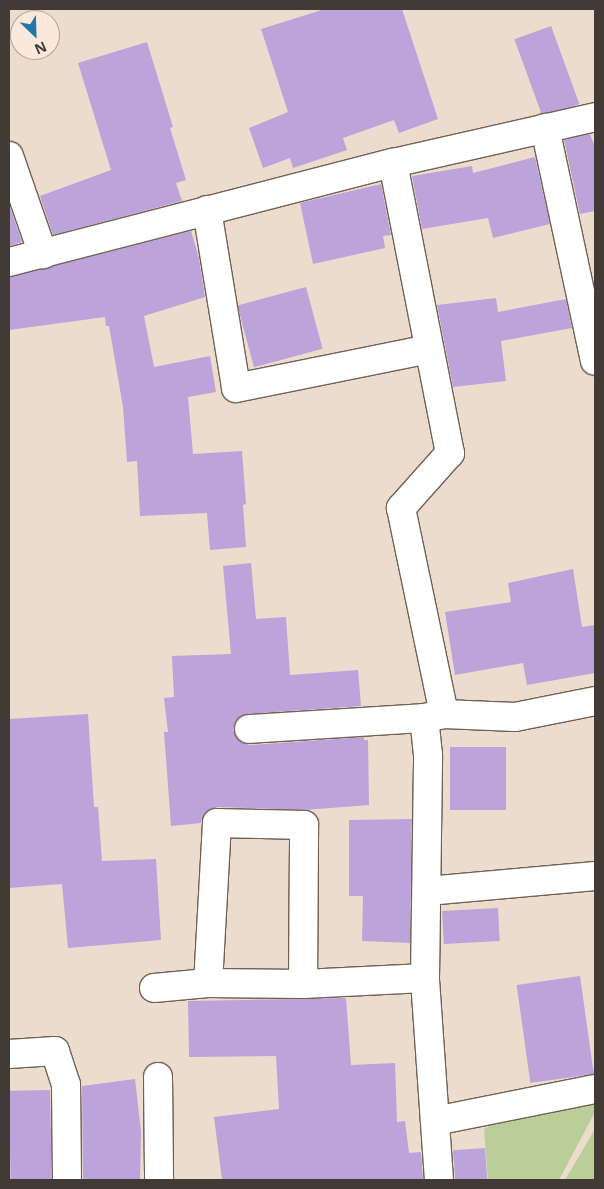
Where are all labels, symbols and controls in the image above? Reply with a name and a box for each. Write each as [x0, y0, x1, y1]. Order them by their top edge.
north arrow [10, 10, 60, 60]
text: N [32, 37, 50, 59]

